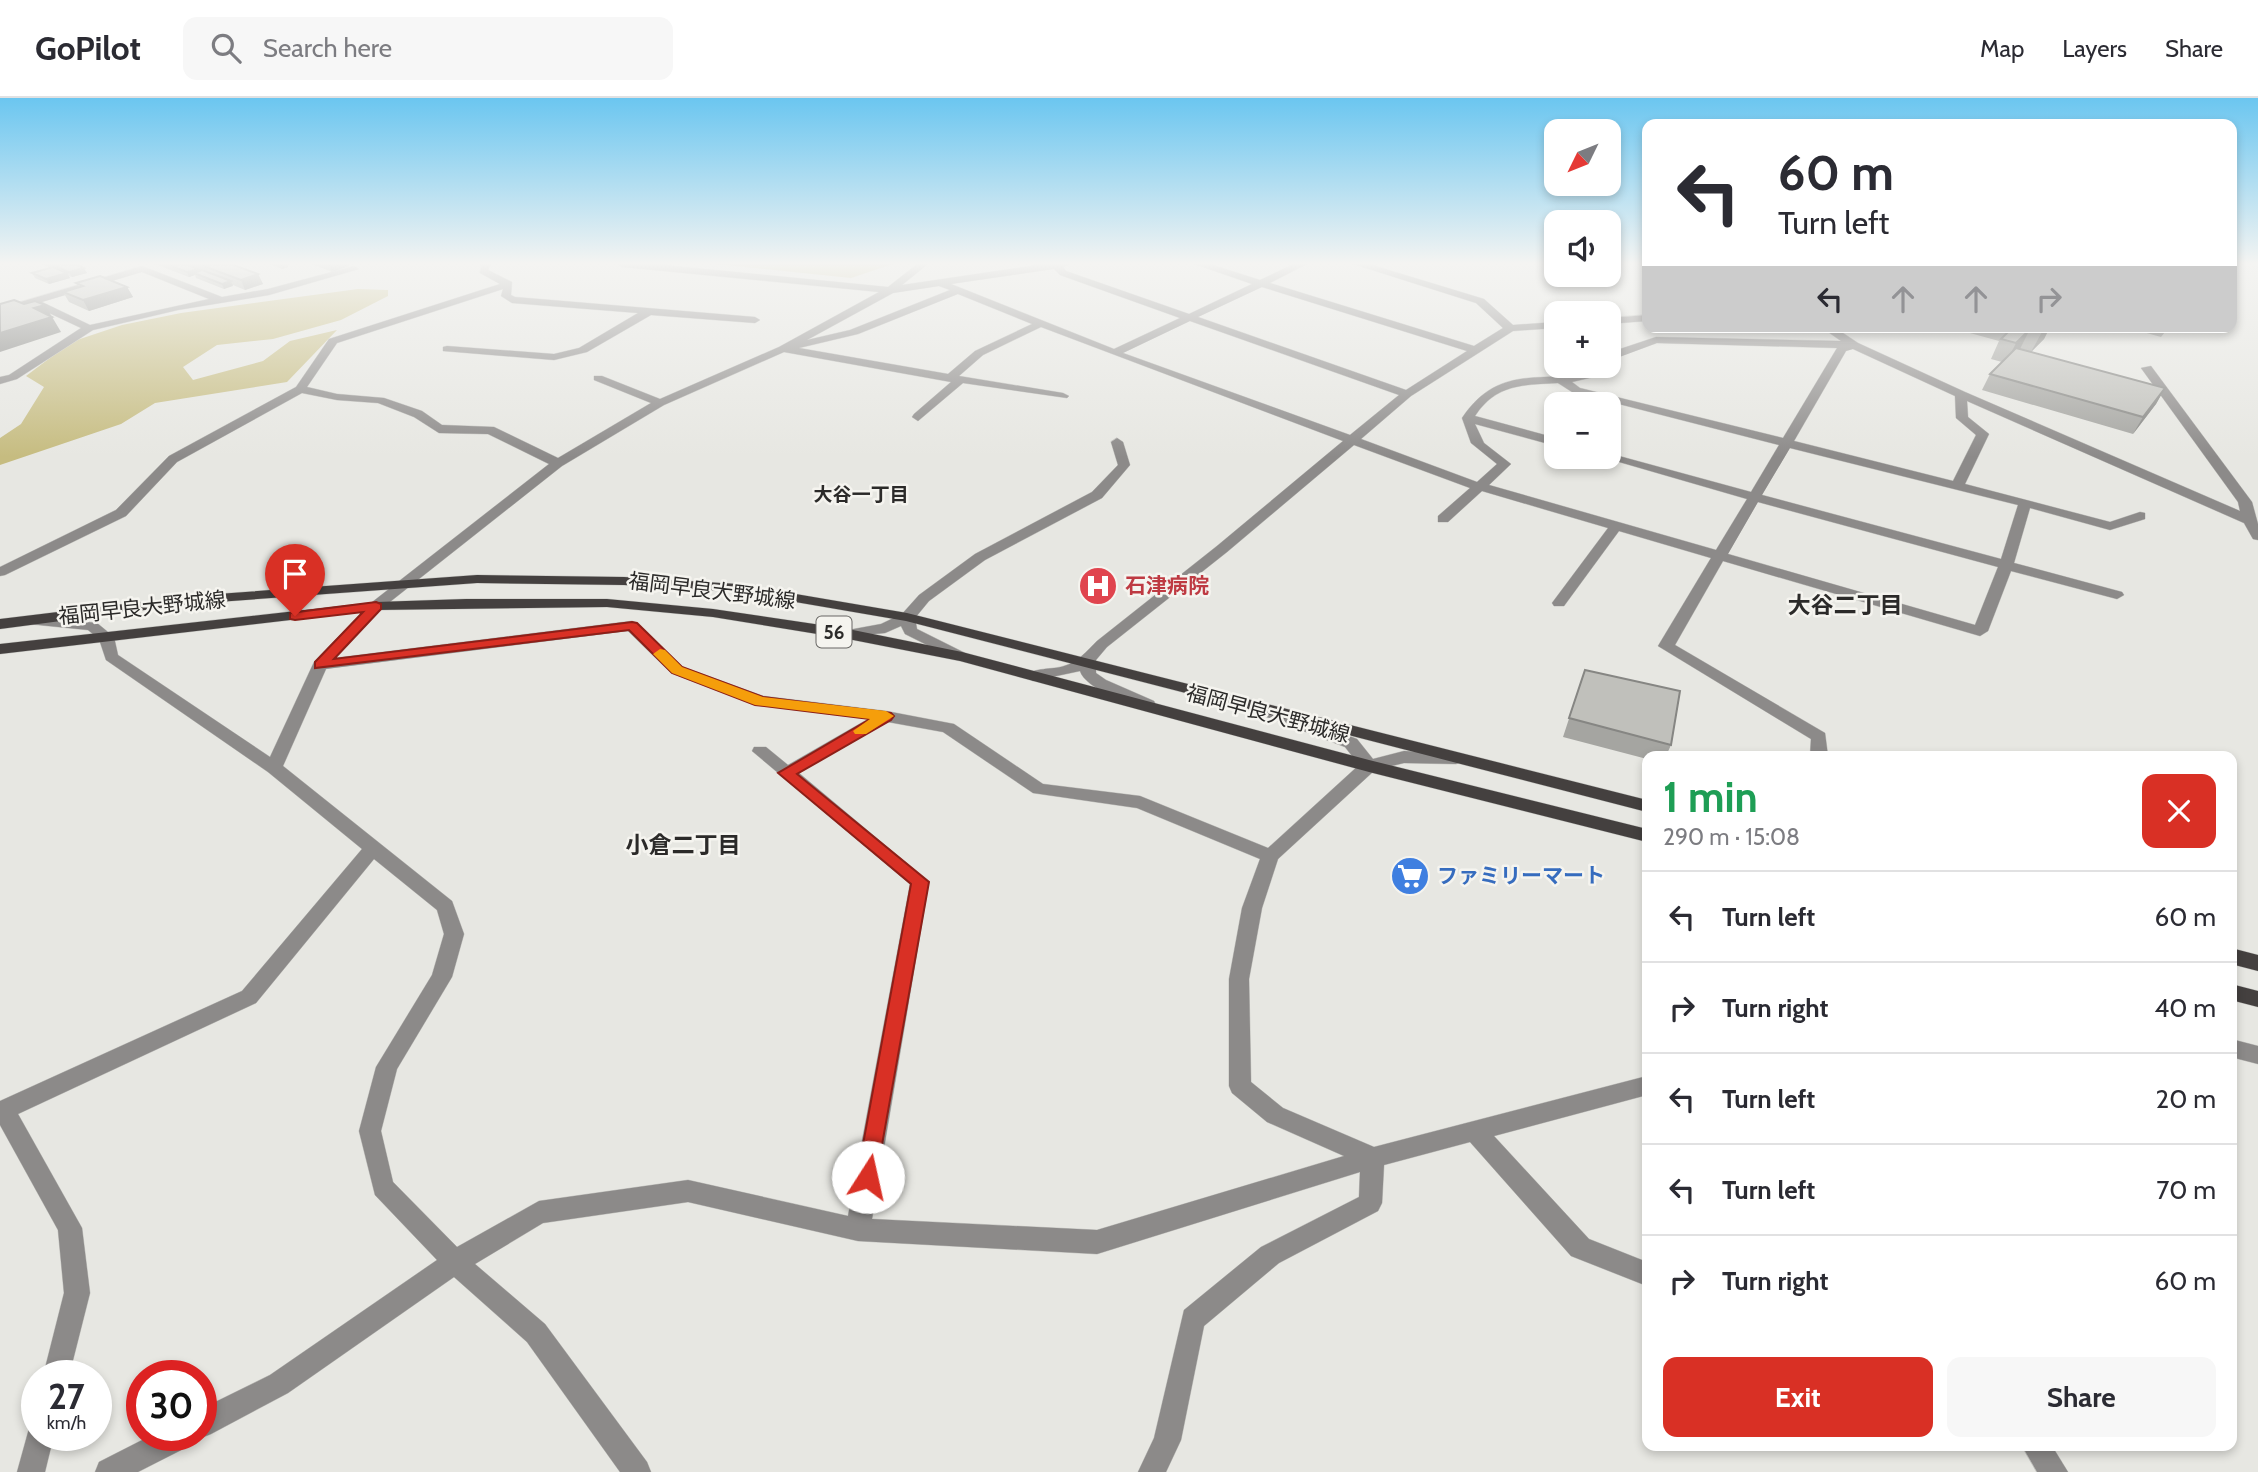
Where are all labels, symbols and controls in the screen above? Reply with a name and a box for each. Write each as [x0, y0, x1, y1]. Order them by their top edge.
search box [183, 17, 673, 80]
text: GoPilot [35, 28, 141, 68]
icon: search [207, 29, 245, 67]
text: Search here [263, 32, 392, 64]
text: Map [1980, 34, 2024, 63]
text: Layers [2062, 34, 2127, 63]
text: Share [2165, 34, 2223, 63]
north arrow [1544, 119, 1620, 196]
map controls [1544, 119, 1621, 469]
text: 60 m [1778, 143, 1894, 202]
icon: left [1663, 147, 1754, 238]
text: Turn left [1778, 203, 1889, 242]
button: sound [1544, 210, 1621, 287]
icon: left [1811, 280, 1849, 318]
icon: ahead [1884, 280, 1922, 318]
icon: ahead [1957, 280, 1995, 318]
icon: right [2030, 280, 2068, 318]
button: + [1544, 301, 1621, 378]
button: − [1544, 392, 1621, 469]
district label: 大谷一丁目 [813, 483, 909, 506]
pin [265, 544, 325, 616]
icon: arrive [276, 555, 314, 593]
hospital icon: 石津病院 [1077, 565, 1119, 607]
street label: 福岡早良大野城線 [627, 568, 797, 613]
place label: 石津病院 [1125, 573, 1209, 598]
street label: 福岡早良大野城線 [57, 586, 227, 629]
district label: 大谷二丁目 [1788, 591, 1903, 619]
road number: 56 [816, 617, 852, 648]
street label: 福岡早良大野城線 [1184, 680, 1353, 747]
text: 1 min [1663, 771, 1758, 823]
button: close [2142, 774, 2216, 848]
text: 290 m · 15:08 [1663, 823, 1800, 851]
district label: 小倉二丁目 [626, 831, 741, 859]
supermarket icon: ファミリーマート [1389, 855, 1431, 897]
place label: ファミリーマート [1437, 863, 1605, 888]
icon: left [1663, 898, 1701, 936]
text: Turn left [1722, 901, 1815, 933]
text: 60 m [2154, 901, 2216, 933]
icon: right [1663, 989, 1701, 1027]
text: Turn right [1722, 992, 1828, 1024]
text: 40 m [2154, 992, 2216, 1024]
icon: left [1663, 1080, 1701, 1118]
text: Turn left [1722, 1083, 1815, 1115]
text: 20 m [2156, 1083, 2216, 1115]
position arrow [831, 1140, 905, 1214]
icon: left [1663, 1171, 1701, 1209]
text: Turn left [1722, 1174, 1815, 1206]
text: 70 m [2156, 1174, 2216, 1206]
icon: right [1663, 1262, 1701, 1300]
text: Turn right [1722, 1265, 1828, 1297]
text: 60 m [2154, 1265, 2216, 1297]
button: Exit [1663, 1357, 1933, 1437]
button: Share [1947, 1357, 2216, 1437]
speed limit sign: 30 [126, 1360, 217, 1451]
text: 27 [48, 1375, 85, 1418]
text: km/h [47, 1412, 86, 1434]

